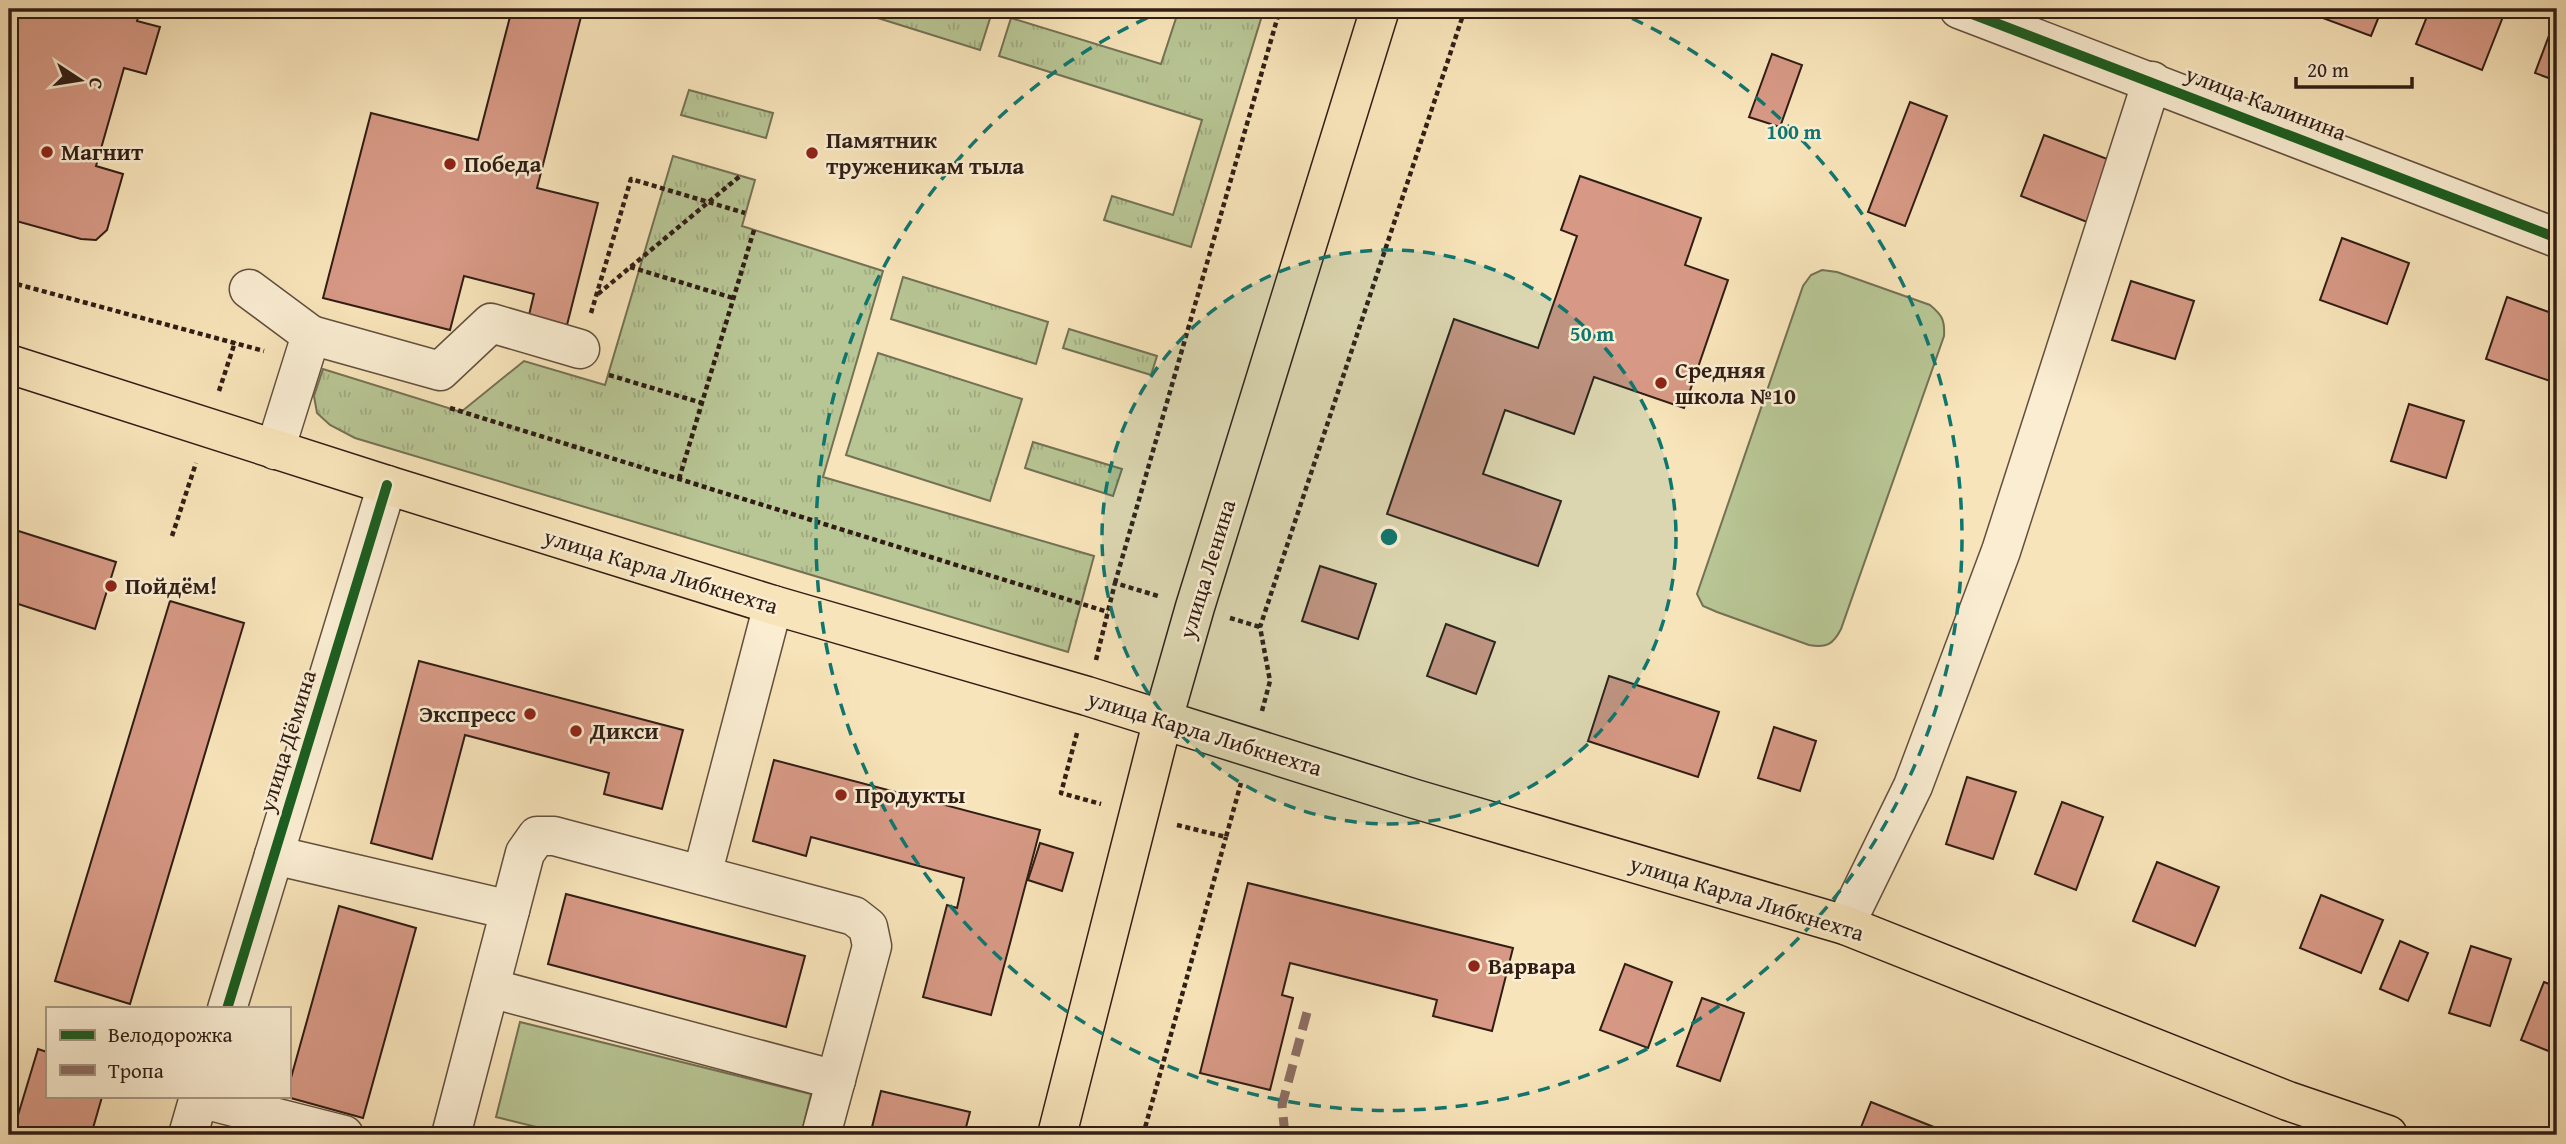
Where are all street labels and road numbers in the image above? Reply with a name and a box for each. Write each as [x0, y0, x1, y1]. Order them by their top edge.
street label: улица Калинина [2180, 56, 2351, 148]
street label: улица Ленина [1169, 495, 1243, 643]
street label: улица Карла Либкнехта [539, 519, 782, 622]
street label: улица Дёмина [249, 666, 324, 817]
street label: улица Карла Либкнехта [1083, 681, 1326, 784]
street label: улица Карла Либкнехта [1625, 846, 1868, 949]

